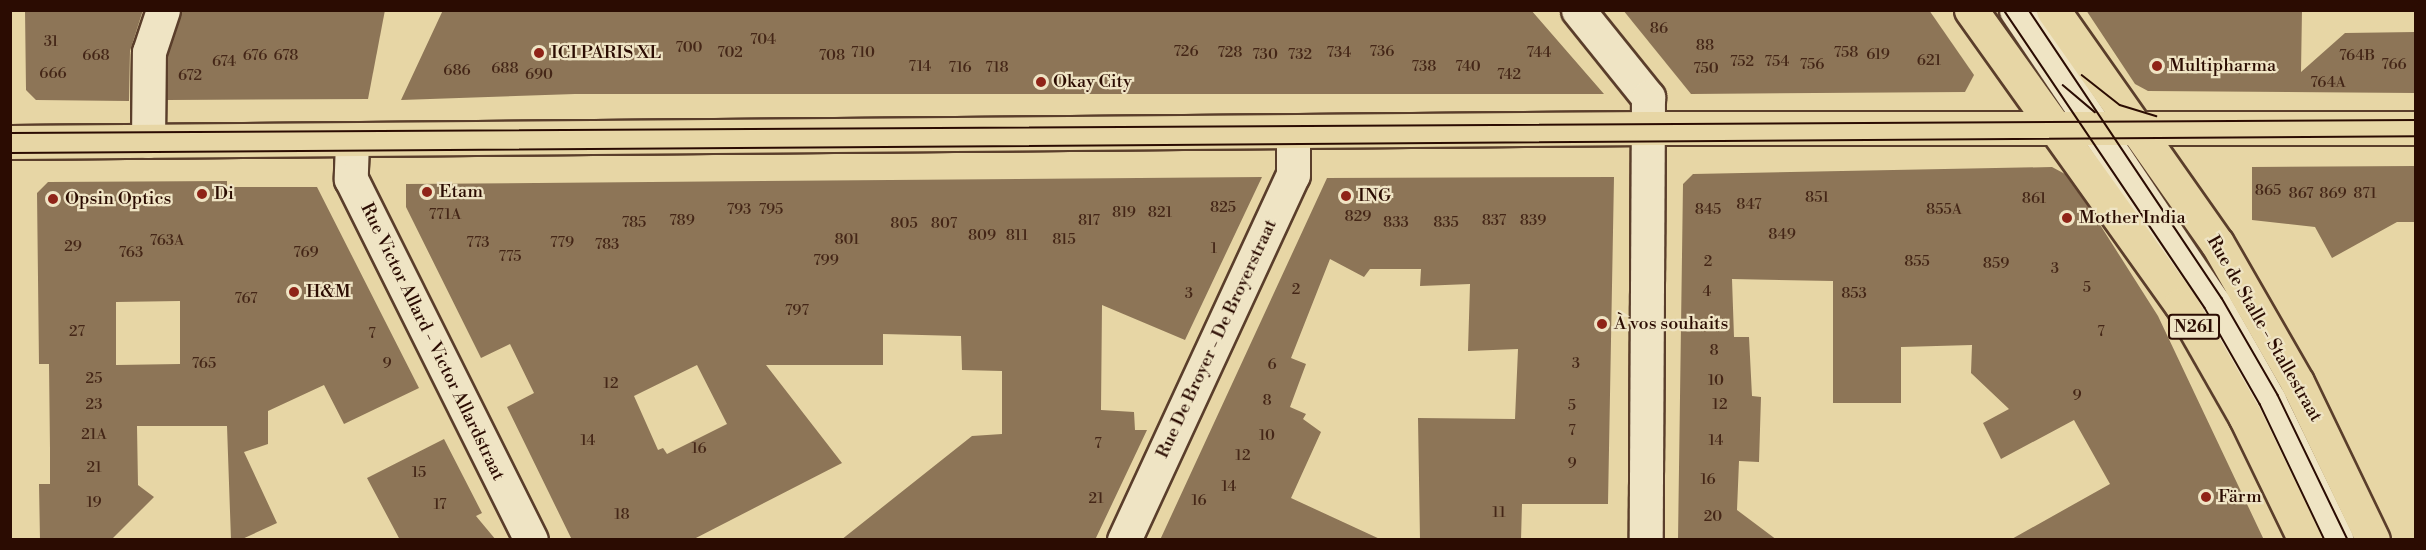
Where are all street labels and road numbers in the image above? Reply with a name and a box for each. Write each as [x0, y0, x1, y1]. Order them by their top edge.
street label: Rue Victor Allard - Victor Allardstraat [355, 200, 509, 484]
street label: Rue De Broyer - De Broyerstraat [1152, 216, 1282, 462]
street label: Rue de Stalle - Stallestraat [2202, 232, 2326, 426]
road number: N261 [2167, 314, 2221, 340]

